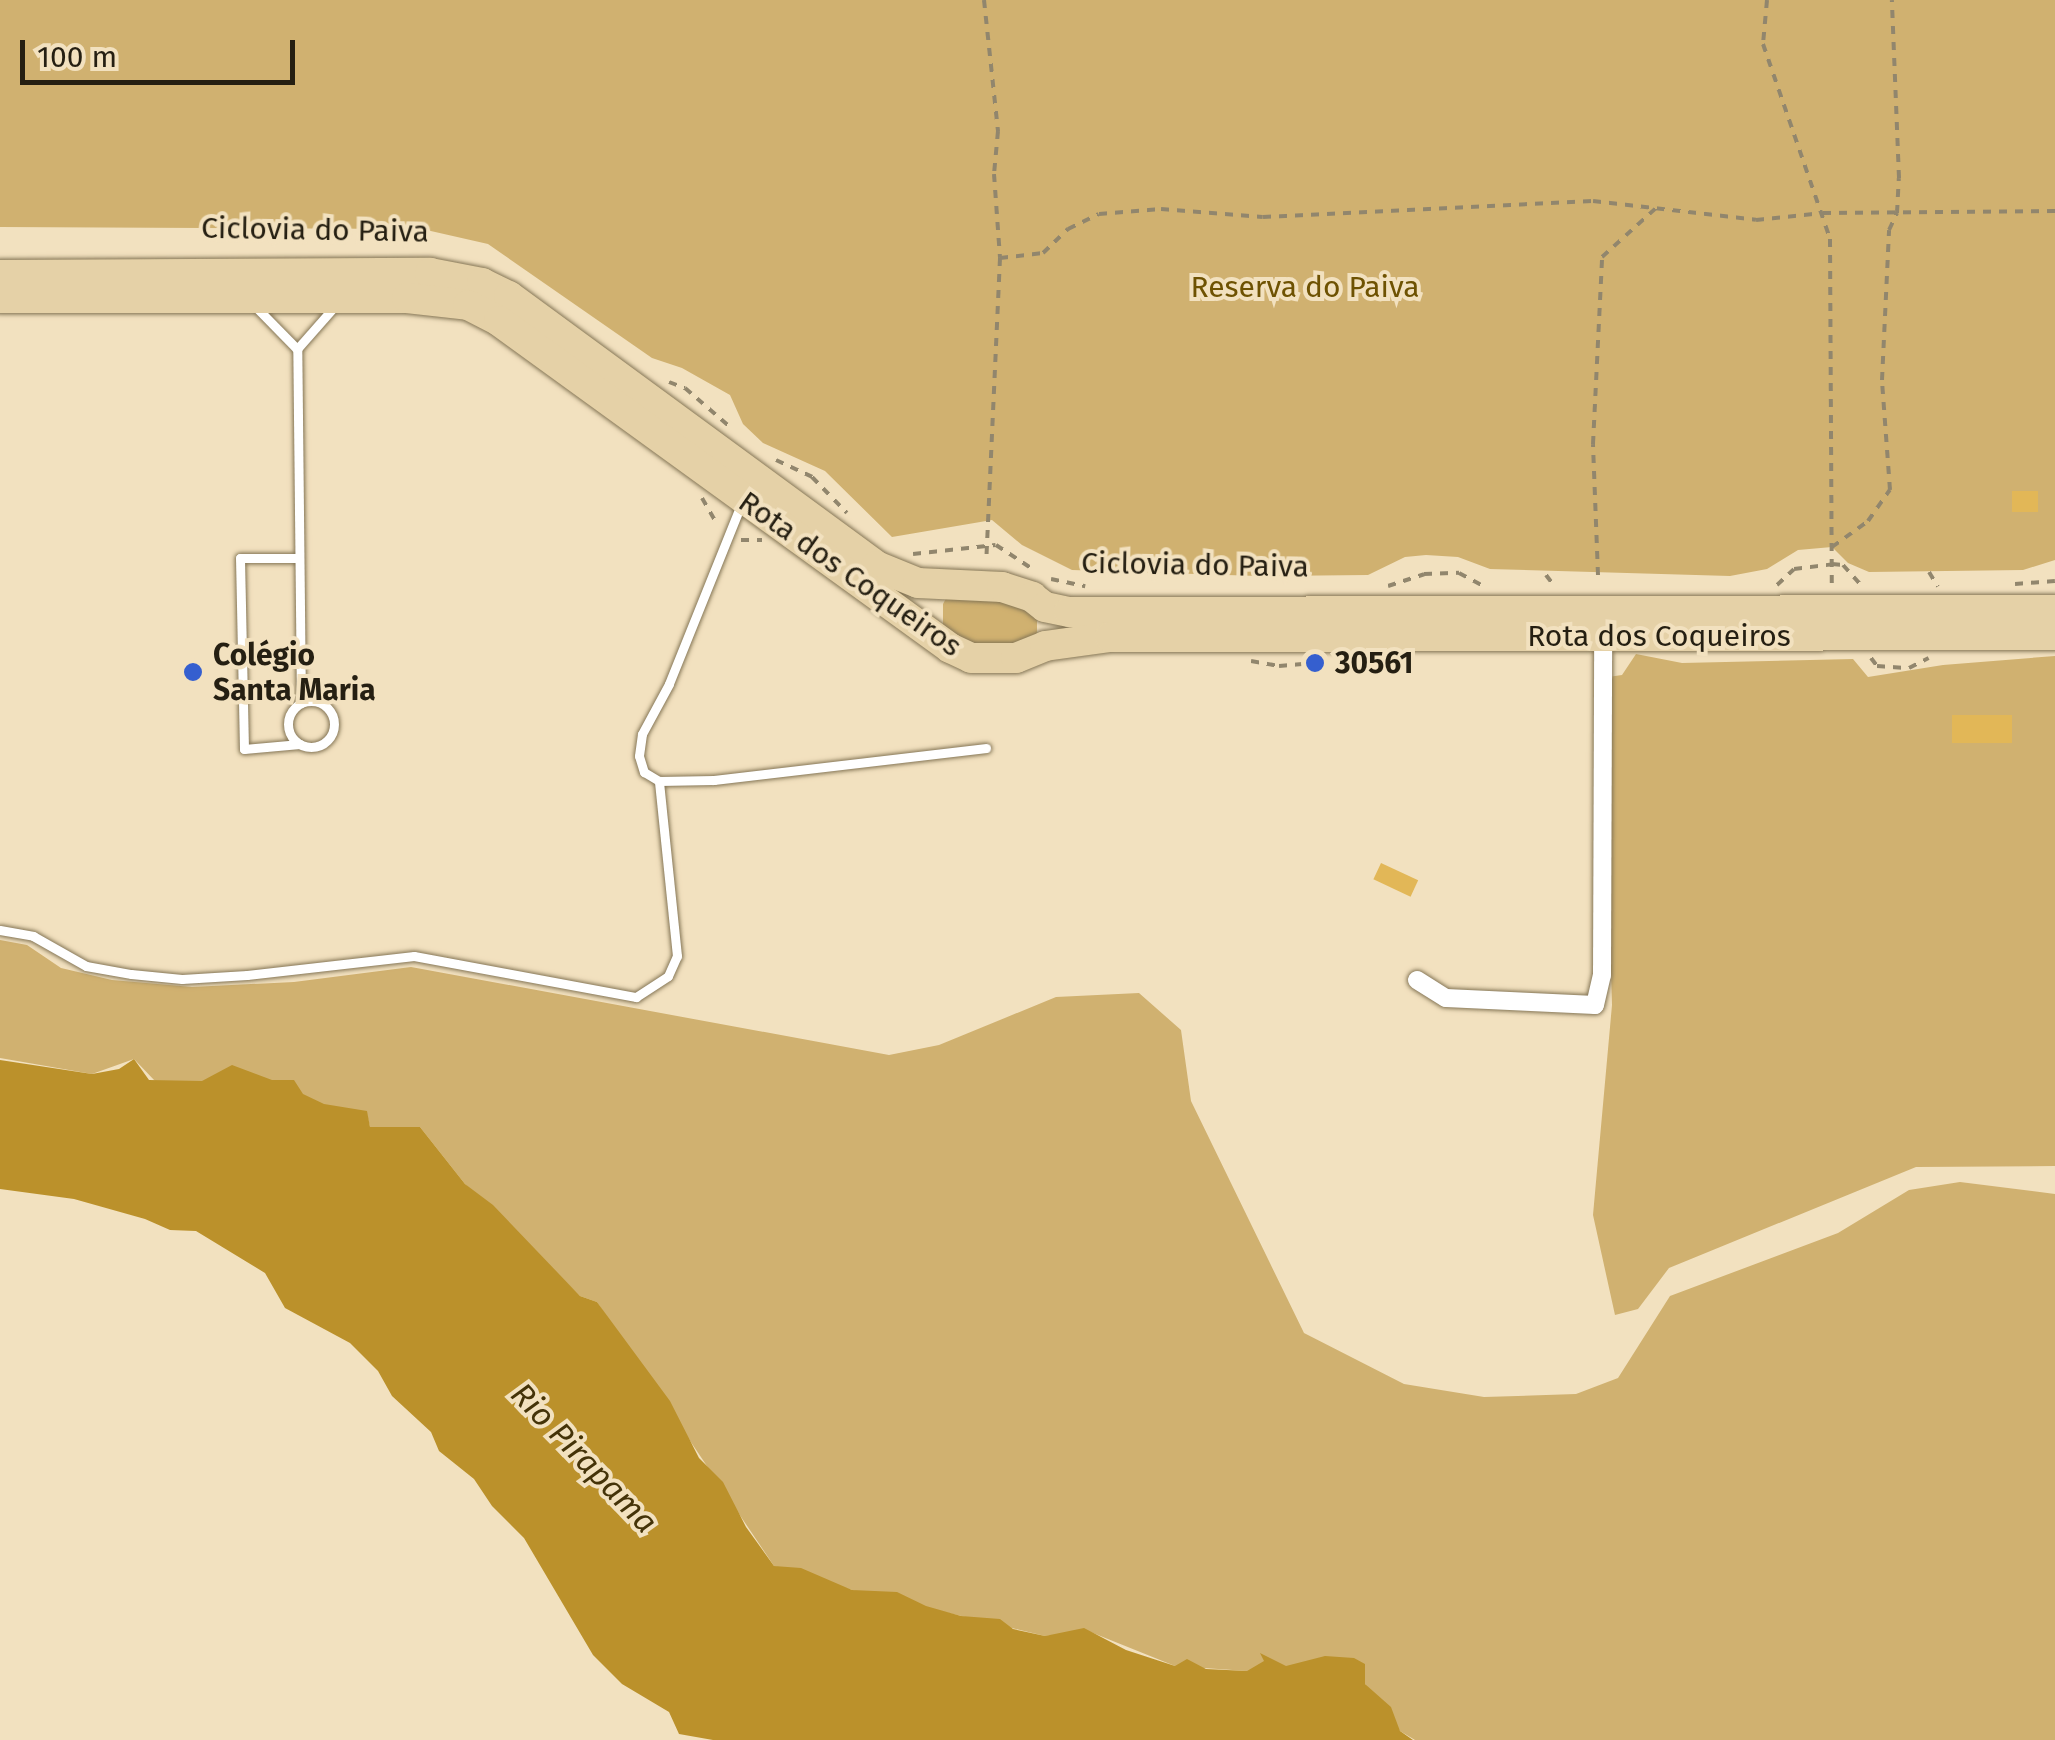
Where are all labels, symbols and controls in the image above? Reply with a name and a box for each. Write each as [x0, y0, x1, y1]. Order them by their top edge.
scale bar [25, 20, 300, 82]
text: 100 m [37, 39, 117, 75]
street label: Ciclovia do Paiva [201, 210, 429, 250]
park label: Reserva do Paiva [1190, 269, 1420, 305]
street label: Rota dos Coqueiros [732, 484, 968, 664]
street label: Ciclovia do Paiva [1081, 545, 1309, 585]
street label: Rota dos Coqueiros [1527, 618, 1791, 654]
place label: Colégio Santa Maria [213, 637, 376, 708]
place label: 30561 [1335, 645, 1413, 681]
marker: 30561 [1304, 652, 1326, 674]
marker: Colégio Santa Maria [182, 661, 204, 683]
water label: Rio Pirapama [503, 1375, 665, 1541]

